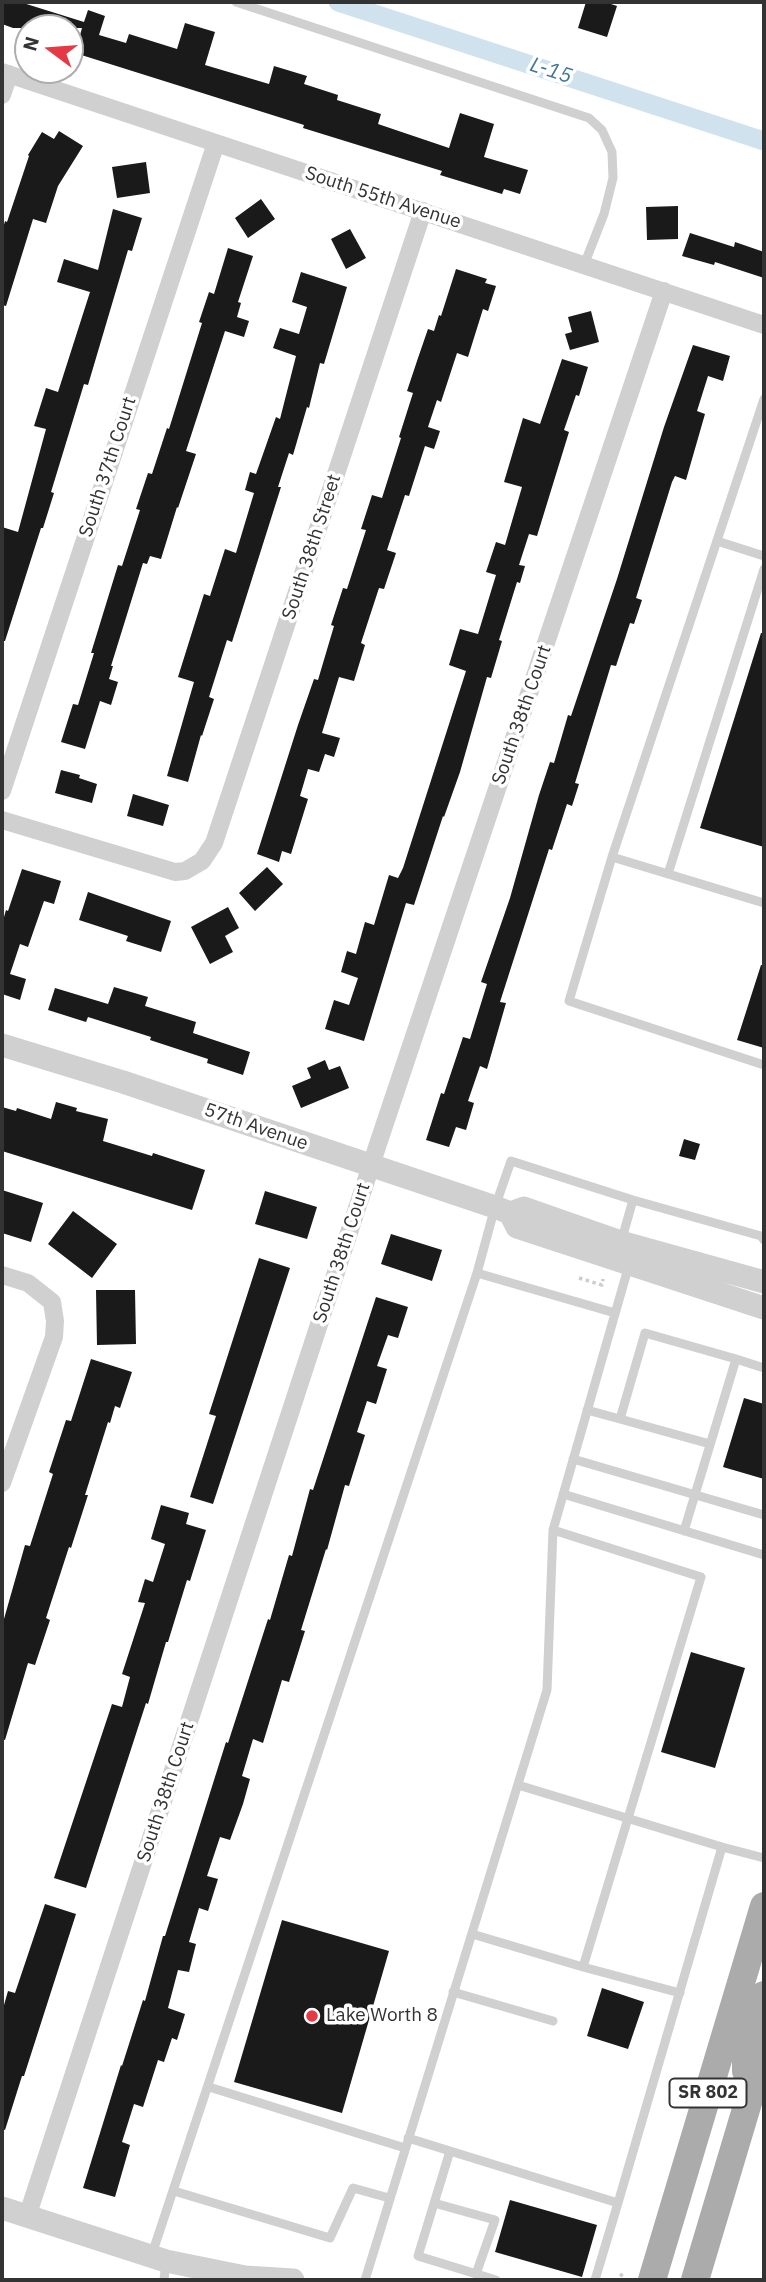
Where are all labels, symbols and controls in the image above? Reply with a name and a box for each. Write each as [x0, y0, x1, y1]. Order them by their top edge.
north arrow [14, 14, 84, 84]
text: N [17, 34, 44, 54]
water label: L-15 [527, 52, 575, 90]
street label: South 55th Avenue [302, 162, 464, 234]
street label: South 37th Court [75, 394, 141, 540]
street label: South 38th Street [278, 472, 346, 622]
street label: South 38th Court [487, 642, 557, 788]
street label: 57th Avenue [201, 1099, 311, 1155]
street label: South 38th Court [309, 1180, 375, 1326]
street label: South 38th Court [133, 1719, 199, 1865]
place label: Lake Worth 8 [326, 2005, 438, 2027]
marker: Lake Worth 8 [304, 2008, 320, 2024]
road number: SR 802 [670, 2078, 746, 2108]

